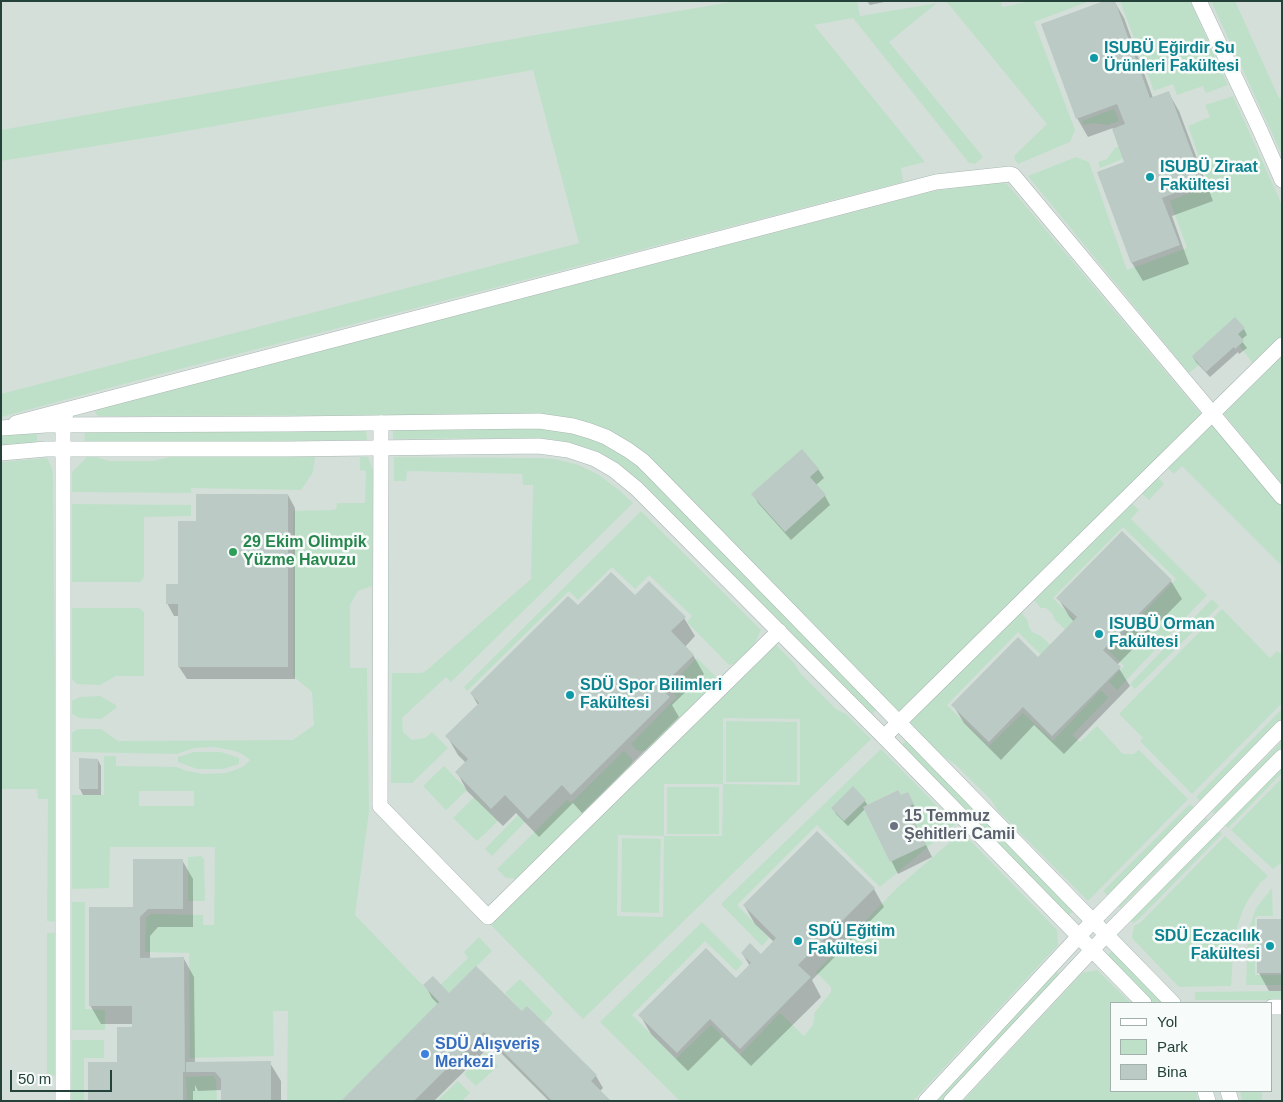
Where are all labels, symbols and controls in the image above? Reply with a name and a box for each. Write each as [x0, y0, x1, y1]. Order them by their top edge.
place label: ISUBÜ Eğirdir Su Ürünleri Fakültesi [1104, 39, 1239, 77]
marker: ISUBÜ Eğirdir Su Ürünleri Fakültesi [1088, 52, 1100, 64]
place label: ISUBÜ Ziraat Fakültesi [1160, 158, 1258, 196]
marker: ISUBÜ Ziraat Fakültesi [1144, 171, 1156, 183]
place label: 29 Ekim Olimpik Yüzme Havuzu [243, 533, 367, 571]
marker: 29 Ekim Olimpik Yüzme Havuzu [227, 546, 239, 558]
place label: ISUBÜ Orman Fakültesi [1109, 615, 1215, 653]
marker: ISUBÜ Orman Fakültesi [1093, 628, 1105, 640]
place label: SDÜ Spor Bilimleri Fakültesi [580, 676, 722, 714]
marker: SDÜ Spor Bilimleri Fakültesi [564, 689, 576, 701]
place label: 15 Temmuz Şehitleri Camii [904, 807, 1015, 845]
marker: 15 Temmuz Şehitleri Camii [888, 820, 900, 832]
place label: SDÜ Eğitim Fakültesi [808, 922, 895, 960]
place label: SDÜ Eczacılık Fakültesi [1154, 927, 1260, 965]
marker: SDÜ Eğitim Fakültesi [792, 935, 804, 947]
marker: SDÜ Eczacılık Fakültesi [1264, 940, 1276, 952]
legend [1110, 1002, 1273, 1092]
text: Yol [1157, 1013, 1177, 1030]
place label: SDÜ Alışveriş Merkezi [435, 1035, 540, 1073]
text: Park [1157, 1038, 1188, 1055]
marker: SDÜ Alışveriş Merkezi [419, 1048, 431, 1060]
scale bar [12, 1060, 115, 1092]
text: Bina [1157, 1063, 1187, 1080]
text: 50 m [18, 1070, 51, 1087]

